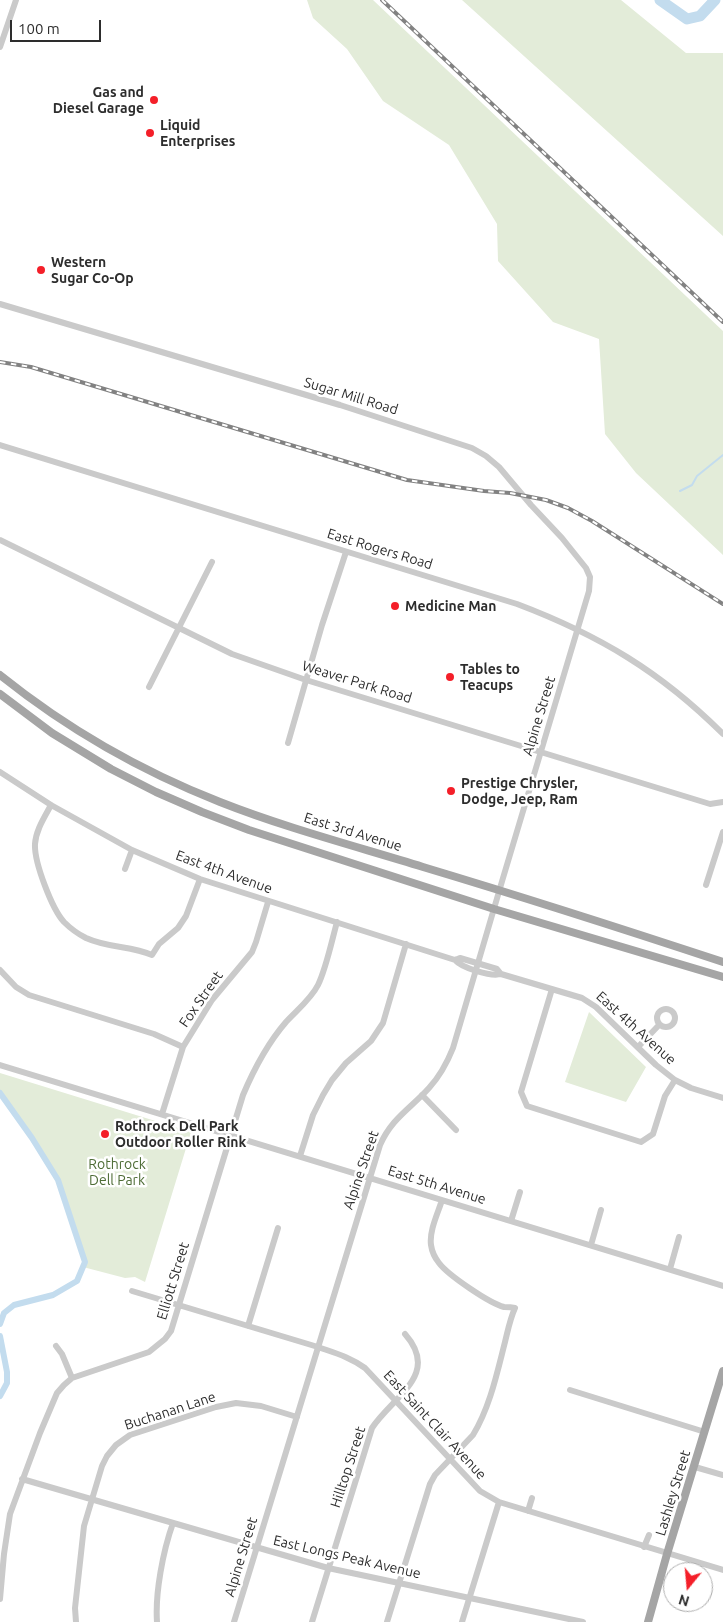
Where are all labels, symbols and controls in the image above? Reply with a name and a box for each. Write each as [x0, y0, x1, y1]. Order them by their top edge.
scale bar [12, 10, 104, 42]
text: 100 m [18, 20, 60, 37]
place label: Gas and Diesel Garage [53, 84, 144, 116]
marker: Gas and Diesel Garage [148, 94, 160, 106]
place label: Liquid Enterprises [160, 117, 235, 150]
marker: Liquid Enterprises [144, 127, 156, 139]
place label: Western Sugar Co-Op [51, 254, 134, 286]
marker: Western Sugar Co-Op [35, 264, 47, 276]
street label: Sugar Mill Road [302, 374, 400, 418]
street label: East Rogers Road [325, 525, 435, 573]
place label: Medicine Man [405, 598, 496, 614]
marker: Medicine Man [389, 600, 401, 612]
street label: Weaver Park Road [300, 657, 414, 707]
place label: Tables to Teacups [460, 661, 520, 694]
marker: Tables to Teacups [444, 671, 456, 683]
street label: Alpine Street [519, 674, 559, 758]
place label: Prestige Chrysler, Dodge, Jeep, Ram [461, 775, 578, 808]
marker: Prestige Chrysler, Dodge, Jeep, Ram [445, 785, 457, 797]
street label: East 3rd Avenue [302, 809, 404, 855]
street label: East 4th Avenue [173, 847, 275, 897]
street label: Fox Street [176, 968, 226, 1030]
street label: East 4th Avenue [593, 988, 679, 1068]
place label: Rothrock Dell Park Outdoor Roller Rink [115, 1118, 246, 1150]
marker: Rothrock Dell Park Outdoor Roller Rink [99, 1128, 111, 1140]
street label: Alpine Street [340, 1128, 382, 1212]
park label: Rothrock Dell Park [88, 1156, 146, 1188]
street label: East 5th Avenue [386, 1162, 488, 1208]
street label: Elliott Street [153, 1240, 193, 1322]
street label: East Saint Clair Avenue [380, 1367, 490, 1483]
street label: Buchanan Lane [122, 1388, 218, 1434]
street label: Hilltop Street [327, 1424, 369, 1510]
street label: Lashley Street [652, 1448, 694, 1538]
street label: Alpine Street [221, 1515, 261, 1599]
street label: East Longs Peak Avenue [272, 1532, 422, 1582]
north arrow [663, 1562, 713, 1612]
text: N [677, 1591, 691, 1610]

